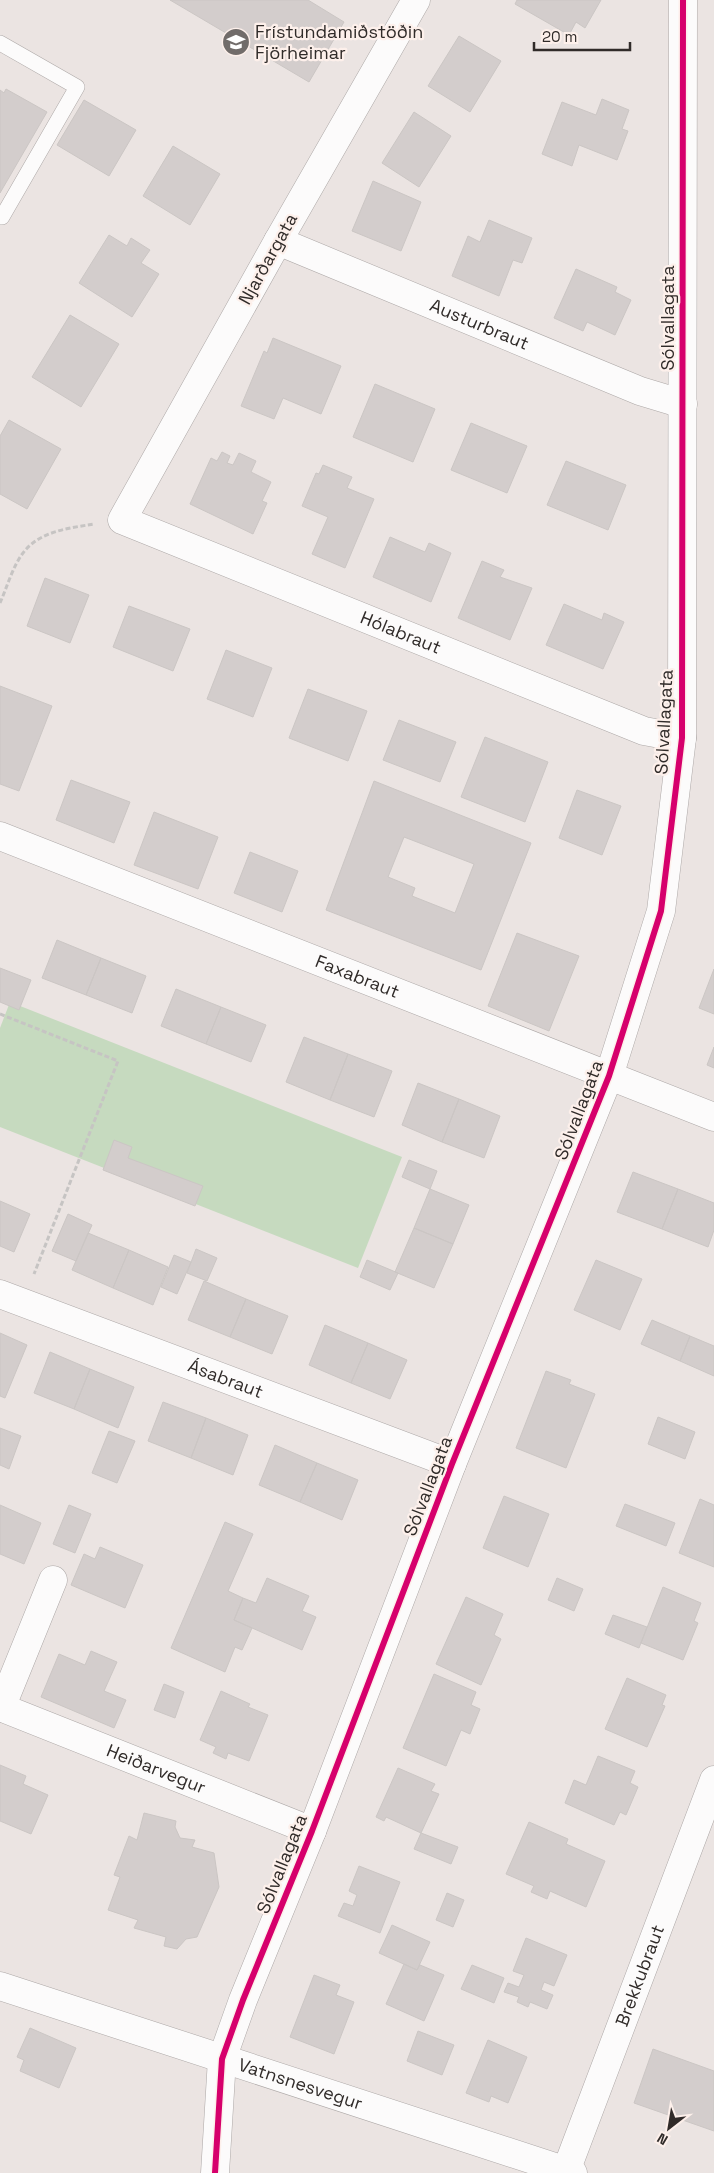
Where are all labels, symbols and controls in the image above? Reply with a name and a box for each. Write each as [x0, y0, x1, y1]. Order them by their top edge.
place label: Frístundamiðstöðin Fjörheimar [255, 20, 423, 64]
scale bar [534, 20, 630, 52]
school or university icon: Frístundamiðstöðin Fjörheimar [221, 27, 251, 57]
text: 20 m [542, 27, 577, 46]
street label: Njarðargata [233, 209, 302, 309]
street label: Sólvallagata [656, 265, 679, 371]
street label: Austurbraut [427, 293, 533, 355]
street label: Hólabraut [357, 606, 445, 659]
street label: Sólvallagata [649, 669, 678, 775]
street label: Faxabraut [312, 949, 403, 1003]
street label: Sólvallagata [549, 1057, 608, 1163]
street label: Ásabraut [185, 1354, 267, 1403]
street label: Sólvallagata [398, 1433, 457, 1539]
street label: Heiðarvegur [103, 1739, 209, 1799]
street label: Sólvallagata [251, 1811, 312, 1917]
street label: Brekkubraut [610, 1921, 669, 2029]
street label: Vatnsnesvegur [236, 2053, 366, 2115]
north arrow [644, 2103, 694, 2153]
text: N [654, 2129, 671, 2149]

